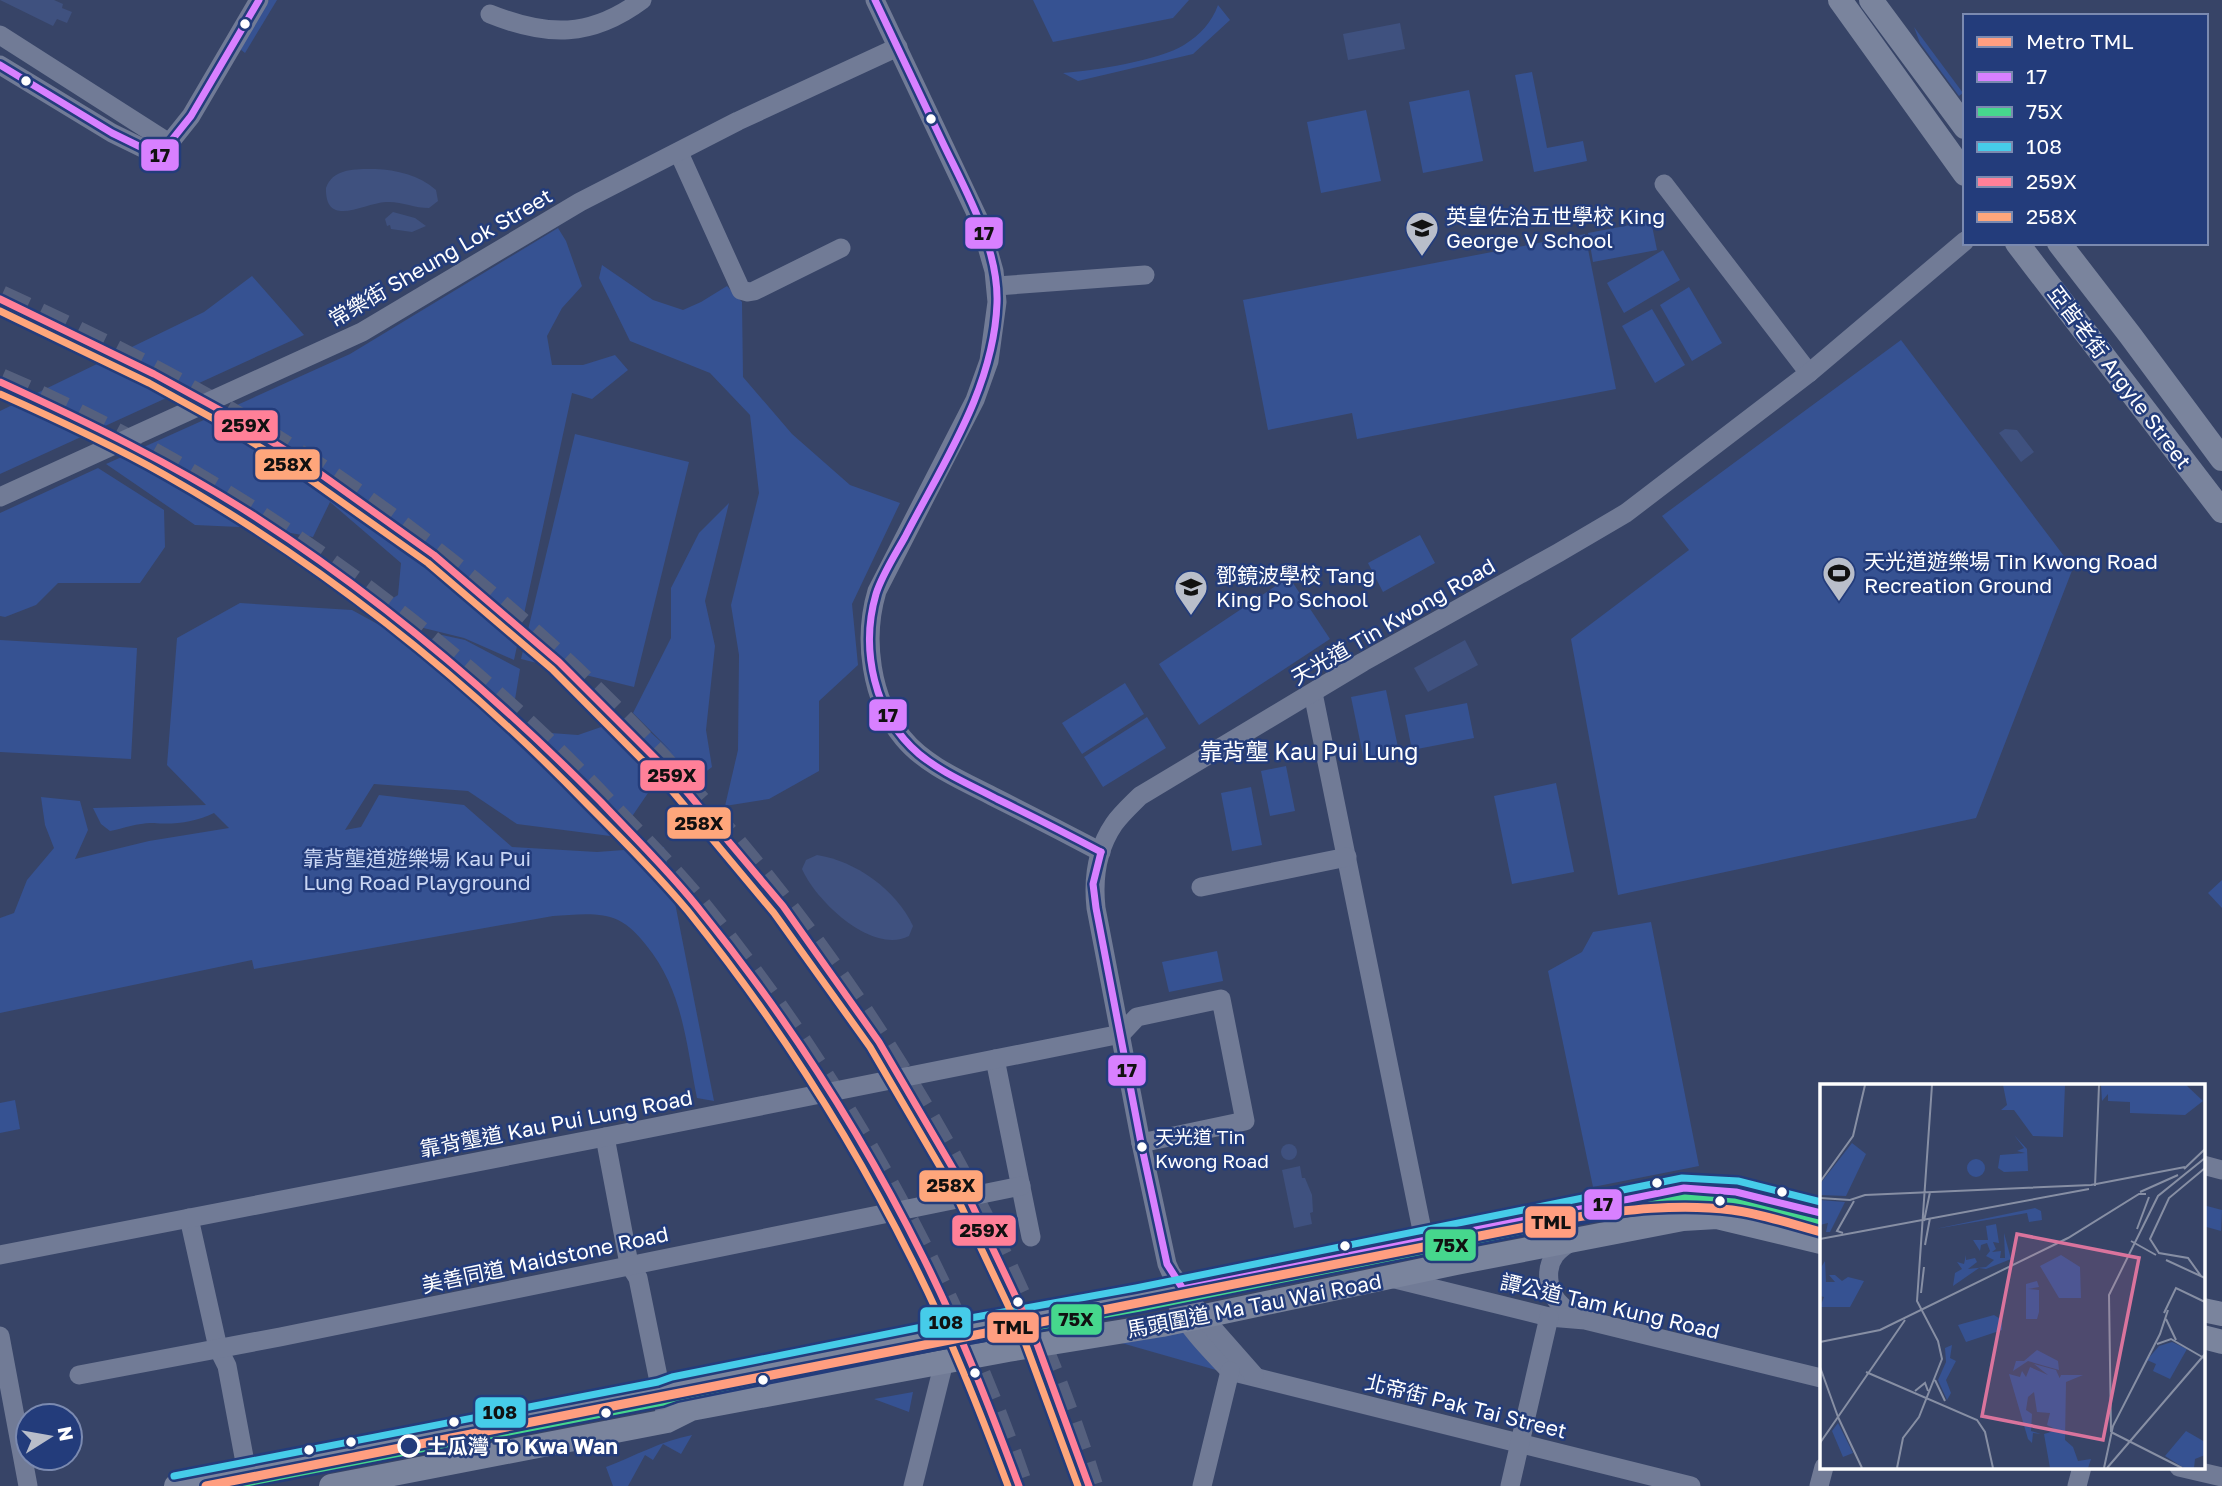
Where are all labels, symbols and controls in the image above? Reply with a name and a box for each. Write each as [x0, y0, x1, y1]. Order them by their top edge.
legend [1963, 14, 2208, 245]
unlabelled marker [238, 17, 252, 31]
text: Metro TML [2026, 28, 2134, 54]
text: 17 [2026, 63, 2047, 89]
unlabelled marker [19, 74, 33, 88]
text: 75X [2026, 98, 2063, 124]
unlabelled marker [924, 112, 938, 126]
text: 108 [2026, 133, 2062, 159]
line badge: 17 [140, 138, 180, 172]
text: 17 [150, 143, 170, 166]
text: 259X [2026, 168, 2077, 194]
street label: 常樂街 Sheung Lok Street [323, 182, 557, 332]
place label: 英皇佐治五世學校 King George V School [1446, 203, 1665, 253]
text: 258X [2026, 203, 2077, 229]
school or university icon: 英皇佐治五世學校 King George V School [1403, 209, 1441, 258]
line badge: 17 [964, 216, 1004, 250]
text: 17 [974, 221, 994, 244]
street label: 亞皆老街 Argyle Street [2043, 280, 2197, 474]
line badge: 259X [213, 409, 279, 442]
text: 259X [222, 413, 271, 436]
line badge: 258X [254, 448, 321, 481]
text: 258X [263, 452, 313, 475]
place label: 天光道遊樂場 Tin Kwong Road Recreation Ground [1864, 548, 2158, 598]
street label: 天光道 Tin Kwong Road [1287, 552, 1499, 690]
sports icon: 天光道遊樂場 Tin Kwong Road Recreation Ground [1820, 554, 1858, 603]
place label: 鄧鏡波學校 Tang King Po School [1216, 562, 1375, 612]
school or university icon: 鄧鏡波學校 Tang King Po School [1172, 568, 1210, 617]
line badge: 17 [868, 698, 908, 732]
text: 17 [878, 703, 898, 726]
district label: 靠背壟 Kau Pui Lung [1200, 737, 1418, 765]
line badge: 259X [639, 759, 706, 792]
text: 259X [648, 763, 697, 786]
line badge: 258X [666, 806, 732, 840]
text: 258X [674, 811, 724, 834]
park label: 靠背壟道遊樂場 Kau Pui Lung Road Playground [303, 845, 531, 895]
line badge: 17 [1107, 1054, 1147, 1087]
text: 17 [1117, 1058, 1137, 1081]
street label: 靠背壟道 Kau Pui Lung Road [417, 1084, 695, 1162]
inset map [1820, 1084, 2204, 1468]
place label: 天光道 Tin Kwong Road [1155, 1125, 1269, 1172]
marker: 天光道 Tin Kwong Road [1135, 1140, 1149, 1154]
line badge: 258X [918, 1169, 984, 1203]
text: 258X [926, 1173, 976, 1196]
unlabelled marker [1650, 1176, 1664, 1190]
unlabelled marker [1775, 1185, 1789, 1199]
line badge: 17 [1583, 1188, 1623, 1221]
text: 17 [1593, 1192, 1613, 1215]
unlabelled marker [1713, 1194, 1727, 1208]
line badge: TML [1524, 1205, 1577, 1239]
text: TML [1531, 1210, 1571, 1233]
line badge: 259X [951, 1214, 1017, 1247]
text: 259X [960, 1218, 1009, 1241]
street label: 美善同道 Maidstone Road [419, 1220, 671, 1298]
line badge: 75X [1424, 1228, 1477, 1262]
text: 75X [1433, 1233, 1469, 1256]
unlabelled marker [1338, 1239, 1352, 1253]
street label: 馬頭圍道 Ma Tau Wai Road [1124, 1268, 1384, 1342]
street label: 譚公道 Tam Kung Road [1498, 1268, 1722, 1344]
unlabelled marker [1011, 1295, 1025, 1309]
line badge: 75X [1050, 1303, 1103, 1336]
line badge: 108 [919, 1306, 972, 1339]
text: 75X [1058, 1307, 1094, 1330]
text: 108 [929, 1310, 963, 1333]
line badge: TML [986, 1311, 1040, 1344]
text: TML [993, 1315, 1033, 1338]
unlabelled marker [968, 1366, 982, 1380]
street label: 北帝街 Pak Tai Street [1363, 1368, 1569, 1444]
unlabelled marker [756, 1373, 770, 1387]
line badge: 108 [474, 1396, 527, 1429]
text: 108 [483, 1400, 517, 1423]
north arrow [14, 1402, 84, 1472]
unlabelled marker [599, 1406, 613, 1420]
unlabelled marker [447, 1415, 461, 1429]
text: N [54, 1424, 79, 1443]
place label: 土瓜灣 To Kwa Wan [426, 1433, 618, 1459]
unlabelled marker [344, 1435, 358, 1449]
marker: 土瓜灣 To Kwa Wan [398, 1435, 420, 1457]
unlabelled marker [302, 1443, 316, 1457]

